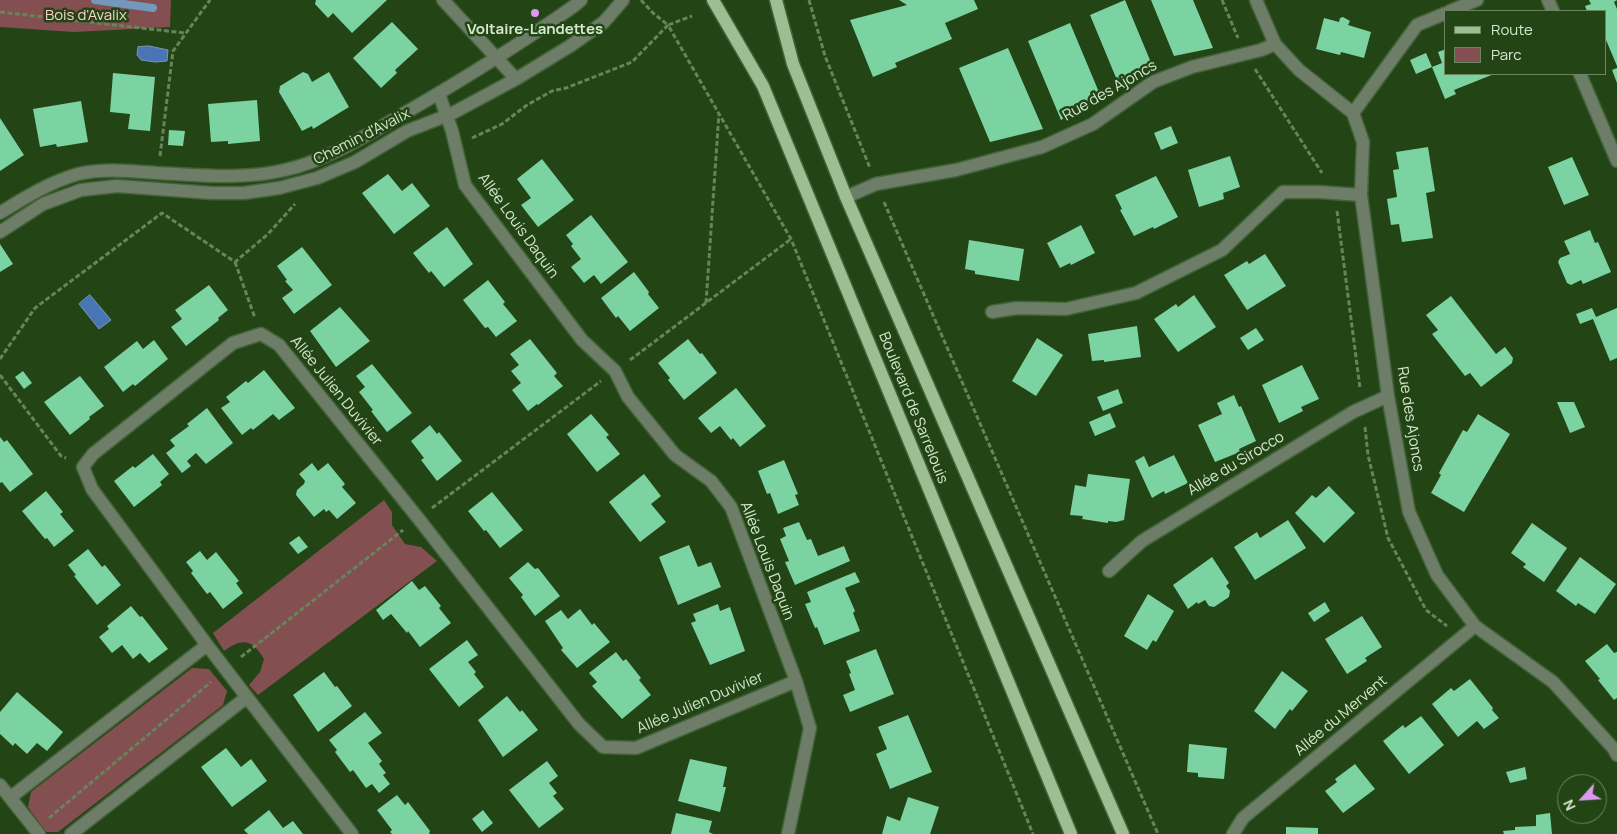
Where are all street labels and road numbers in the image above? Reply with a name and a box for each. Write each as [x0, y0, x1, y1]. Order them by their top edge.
street label: Rue des Ajoncs [1060, 57, 1160, 125]
street label: Chemin d'Avalix [311, 105, 413, 169]
street label: Allée Louis Daquin [474, 170, 562, 282]
street label: Boulevard de Sarrelouis [874, 330, 952, 486]
street label: Allée Julien Duvivier [286, 333, 386, 449]
street label: Rue des Ajoncs [1393, 365, 1427, 473]
street label: Allée du Sirocco [1184, 428, 1288, 500]
street label: Allée Louis Daquin [736, 499, 798, 623]
street label: Allée Julien Duvivier [634, 668, 766, 738]
street label: Allée du Mervent [1291, 672, 1391, 760]

